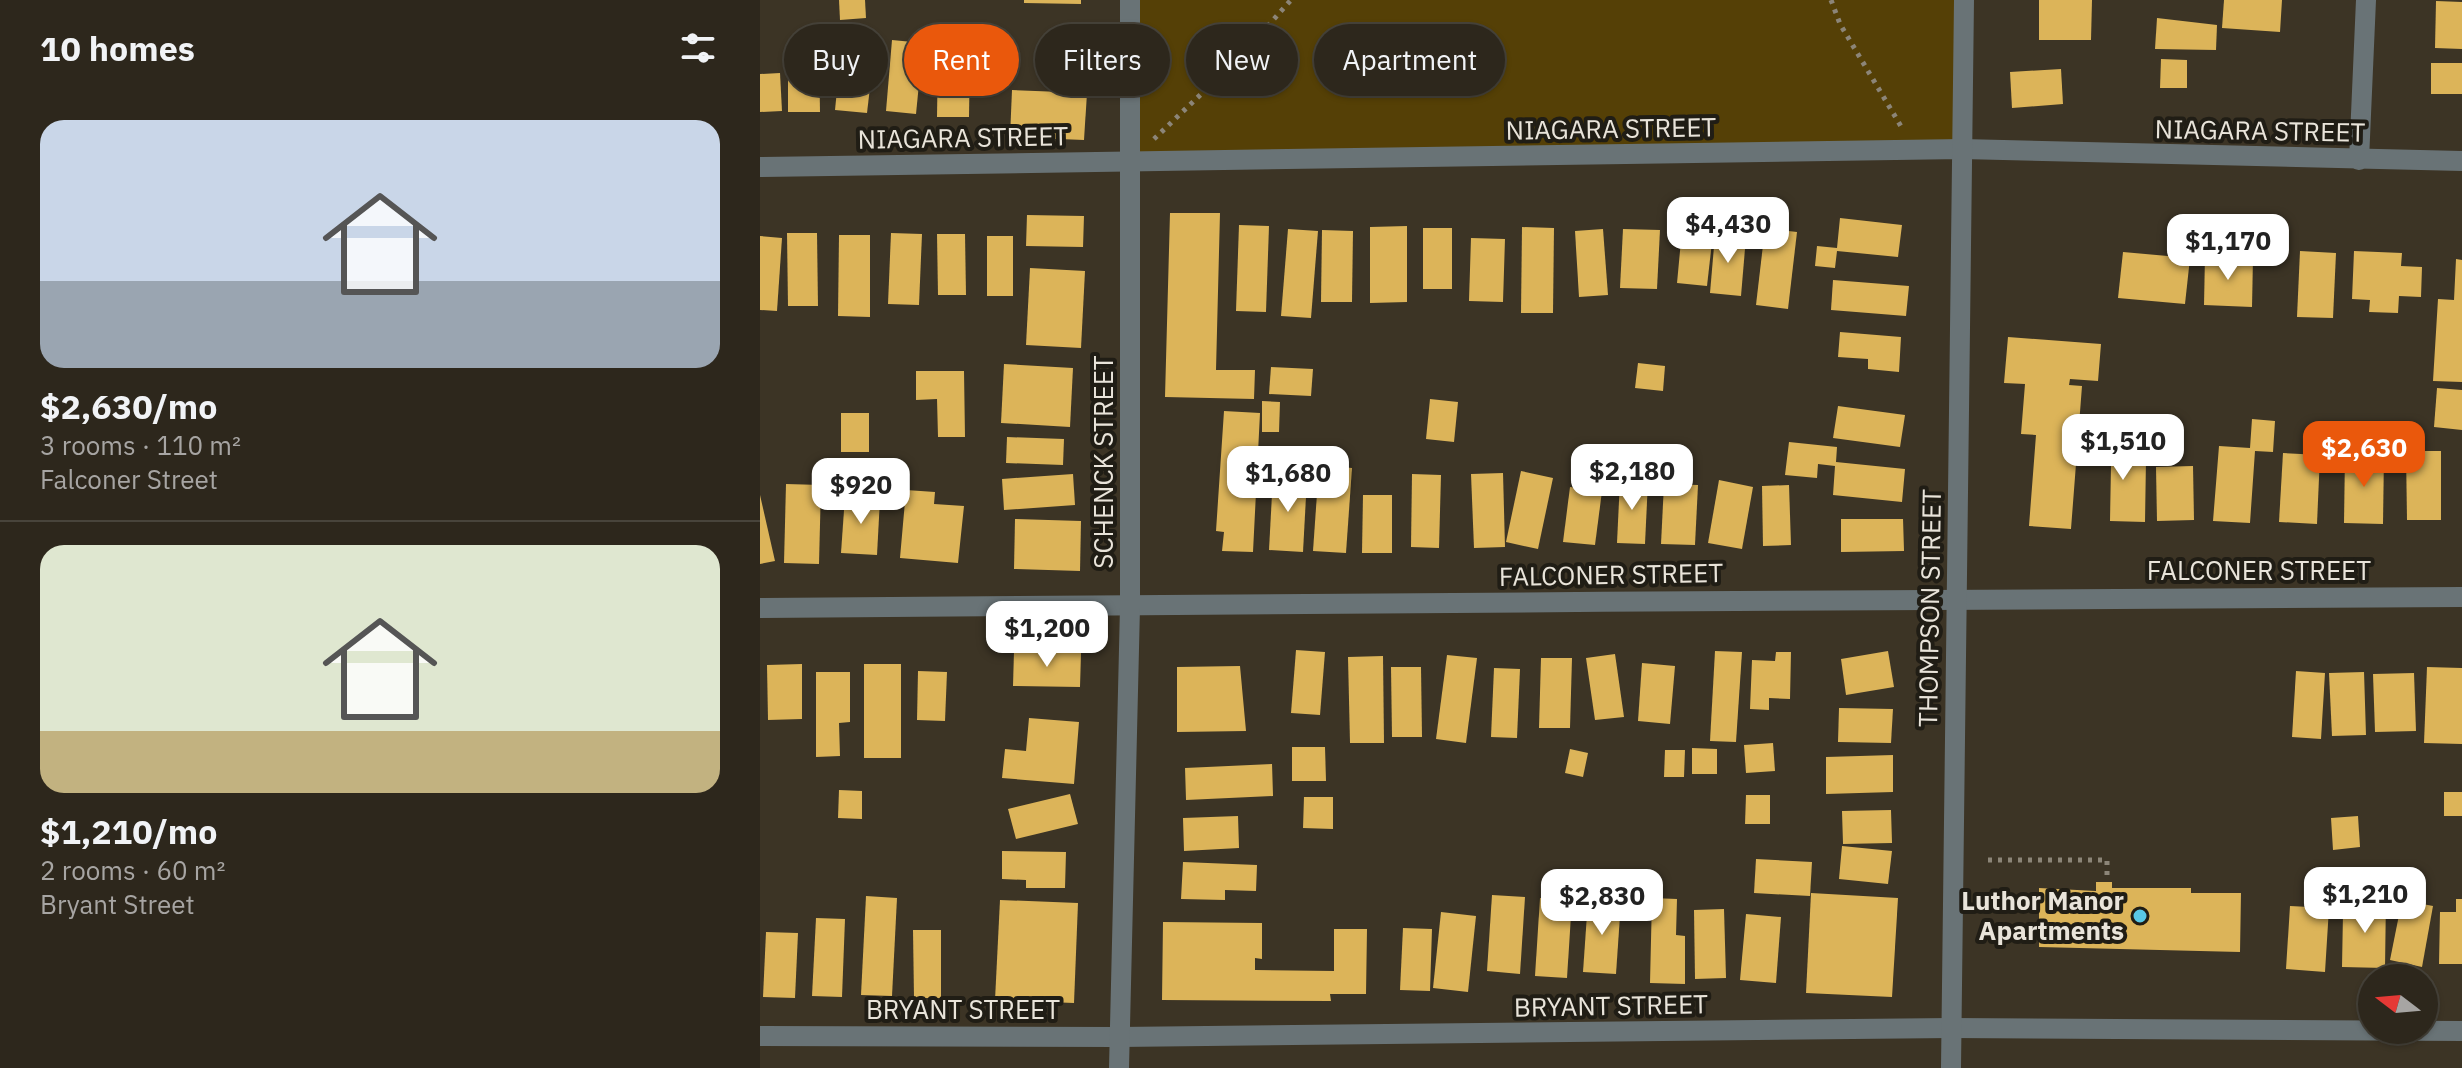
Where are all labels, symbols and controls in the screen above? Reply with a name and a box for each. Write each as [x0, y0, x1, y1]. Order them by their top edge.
chip: Buy [784, 24, 888, 96]
chip: Rent [904, 24, 1019, 96]
chip: Filters [1035, 24, 1170, 96]
chip: New [1186, 24, 1298, 96]
chip: Apartment [1314, 24, 1505, 96]
text: 10 homes [40, 26, 195, 70]
icon: filters [676, 26, 720, 70]
street label: NIAGARA STREET [1505, 109, 1717, 147]
street label: NIAGARA STREET [2154, 111, 2366, 149]
street label: NIAGARA STREET [857, 118, 1069, 156]
icon: home [308, 172, 452, 316]
pin: $4,430 [1663, 197, 1793, 265]
text: $4,430 [1685, 206, 1771, 240]
pin: $1,170 [2163, 214, 2293, 282]
text: $1,170 [2185, 223, 2271, 257]
street label: SCHENCK STREET [1086, 355, 1120, 569]
text: $2,630/mo [40, 384, 217, 428]
pin: $1,510 [2058, 414, 2188, 482]
pin: $2,630 [2299, 421, 2429, 489]
text: $1,510 [2080, 423, 2166, 457]
text: 3 rooms · 110 m² [40, 428, 241, 462]
text: $2,630 [2321, 430, 2407, 464]
pin: $2,180 [1567, 444, 1697, 512]
pin: $1,680 [1223, 446, 1353, 514]
text: $2,180 [1589, 453, 1675, 487]
text: $1,680 [1245, 455, 1331, 489]
pin: $920 [814, 458, 908, 526]
text: Falconer Street [40, 462, 218, 496]
text: $920 [830, 467, 892, 501]
street label: THOMPSON STREET [1910, 489, 1948, 727]
street label: FALCONER STREET [2147, 553, 2371, 587]
street label: FALCONER STREET [1499, 555, 1724, 593]
icon: home [308, 597, 452, 741]
pin: $1,200 [982, 601, 1112, 669]
text: $1,200 [1004, 610, 1090, 644]
text: $1,210/mo [40, 809, 217, 853]
text: 2 rooms · 60 m² [40, 853, 225, 887]
pin: $1,210 [2300, 867, 2430, 935]
pin: $2,830 [1537, 869, 1667, 937]
text: $1,210 [2322, 876, 2408, 910]
text: $2,830 [1559, 878, 1645, 912]
place label: Luthor Manor Apartments [1961, 883, 2124, 947]
text: Bryant Street [40, 887, 195, 921]
marker: Luthor Manor Apartments [2131, 907, 2149, 925]
north arrow [2358, 964, 2438, 1044]
map controls [2358, 964, 2438, 1044]
street label: BRYANT STREET [1514, 986, 1708, 1024]
street label: BRYANT STREET [866, 992, 1060, 1026]

